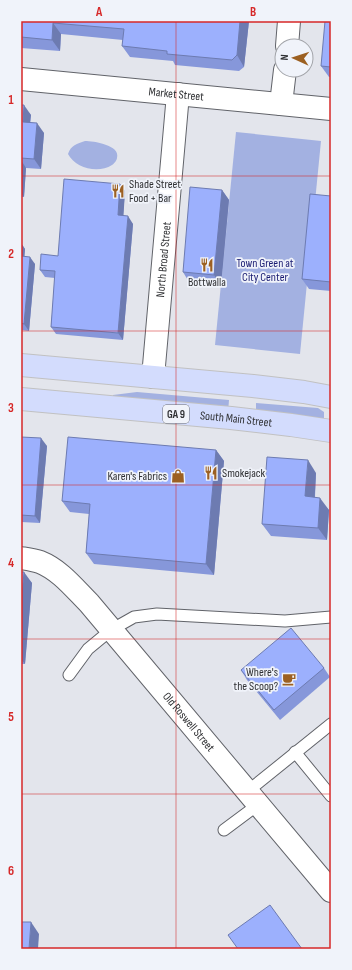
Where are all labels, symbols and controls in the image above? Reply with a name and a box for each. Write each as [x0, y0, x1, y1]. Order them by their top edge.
text: A [95, 4, 103, 20]
text: B [250, 4, 256, 20]
north arrow [274, 38, 314, 78]
text: N [278, 54, 291, 61]
street label: Market Street [148, 84, 205, 104]
text: 1 [8, 92, 14, 108]
place label: Shade Street Food + Bar [129, 177, 181, 206]
restaurant icon: Shade Street Food + Bar [110, 183, 126, 199]
street label: North Broad Street [153, 221, 174, 298]
text: 2 [8, 246, 14, 262]
park label: Town Green at City Center [236, 256, 294, 285]
restaurant icon: Bottwalla [199, 257, 215, 273]
place label: Bottwalla [188, 275, 226, 290]
text: 3 [8, 400, 14, 416]
road number: GA 9 [163, 405, 189, 423]
street label: South Main Street [199, 408, 273, 430]
restaurant icon: Smokejack [203, 465, 219, 481]
place label: Smokejack [222, 466, 266, 481]
shop icon: Karen's Fabrics [170, 468, 186, 484]
place label: Karen's Fabrics [107, 469, 167, 484]
text: 4 [8, 555, 14, 571]
place label: Where's the Scoop? [233, 665, 278, 694]
cafe icon: Where's the Scoop? [281, 671, 297, 687]
street label: Old Roswell Street [160, 689, 218, 755]
text: 5 [8, 709, 14, 725]
text: 6 [8, 863, 14, 879]

